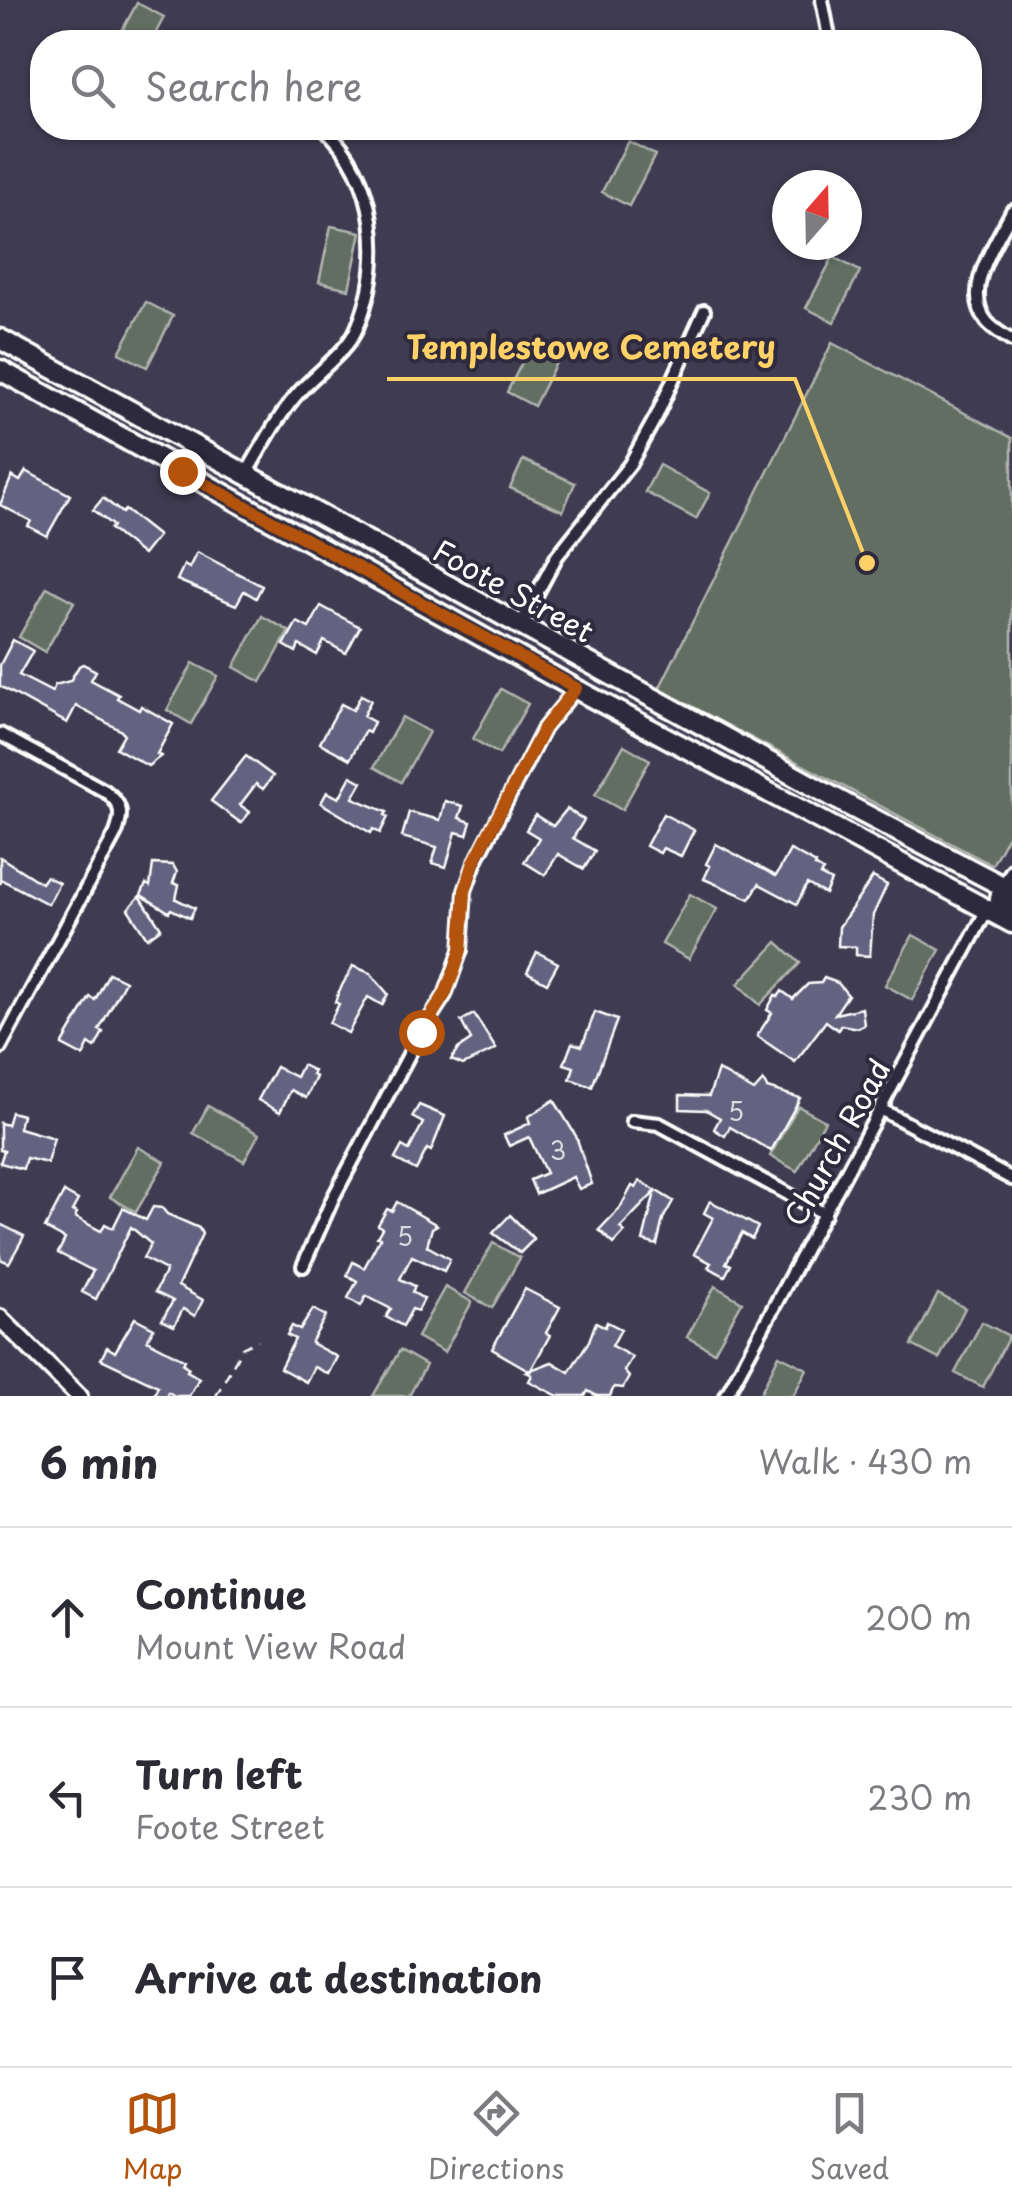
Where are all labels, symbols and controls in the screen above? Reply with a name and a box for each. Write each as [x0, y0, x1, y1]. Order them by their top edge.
search box [30, 30, 982, 140]
text: Search here [145, 57, 362, 114]
icon: search [65, 58, 120, 113]
north arrow [772, 170, 862, 260]
callout: Templestowe Cemetery [387, 317, 795, 379]
text: Templestowe Cemetery [406, 322, 776, 370]
route end [160, 449, 206, 495]
street label: Foote Street [425, 527, 603, 653]
route start [399, 1010, 445, 1056]
street label: Church Road [771, 1050, 901, 1234]
house number: 5 [728, 1092, 744, 1130]
house number: 3 [550, 1131, 566, 1169]
house number: 5 [397, 1217, 413, 1255]
text: 6 min [40, 1430, 159, 1493]
text: Walk · 430 m [759, 1437, 972, 1485]
text: Continue [135, 1565, 306, 1622]
icon: ahead [40, 1590, 95, 1645]
text: 200 m [865, 1593, 972, 1641]
text: Mount View Road [135, 1622, 406, 1670]
text: Turn left [135, 1745, 303, 1802]
icon: left [40, 1770, 95, 1825]
text: 230 m [867, 1773, 972, 1821]
text: Foote Street [135, 1802, 325, 1850]
text: Arrive at destination [135, 1949, 543, 2006]
icon: arrive [40, 1950, 95, 2005]
tab: Map [123, 2086, 183, 2189]
tab: Directions [428, 2086, 564, 2189]
tab: Saved [810, 2086, 889, 2189]

